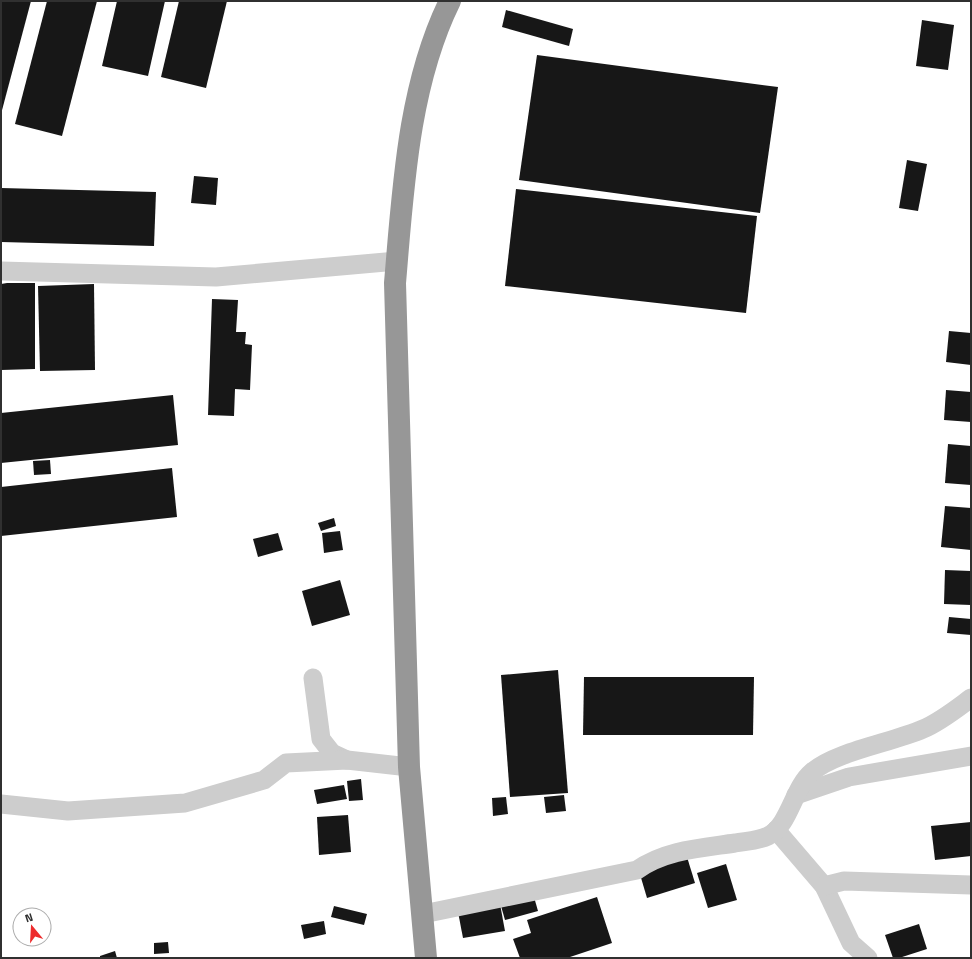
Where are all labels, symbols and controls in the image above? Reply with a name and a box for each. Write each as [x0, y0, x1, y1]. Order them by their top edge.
north arrow [12, 907, 52, 947]
text: N [23, 909, 35, 926]

